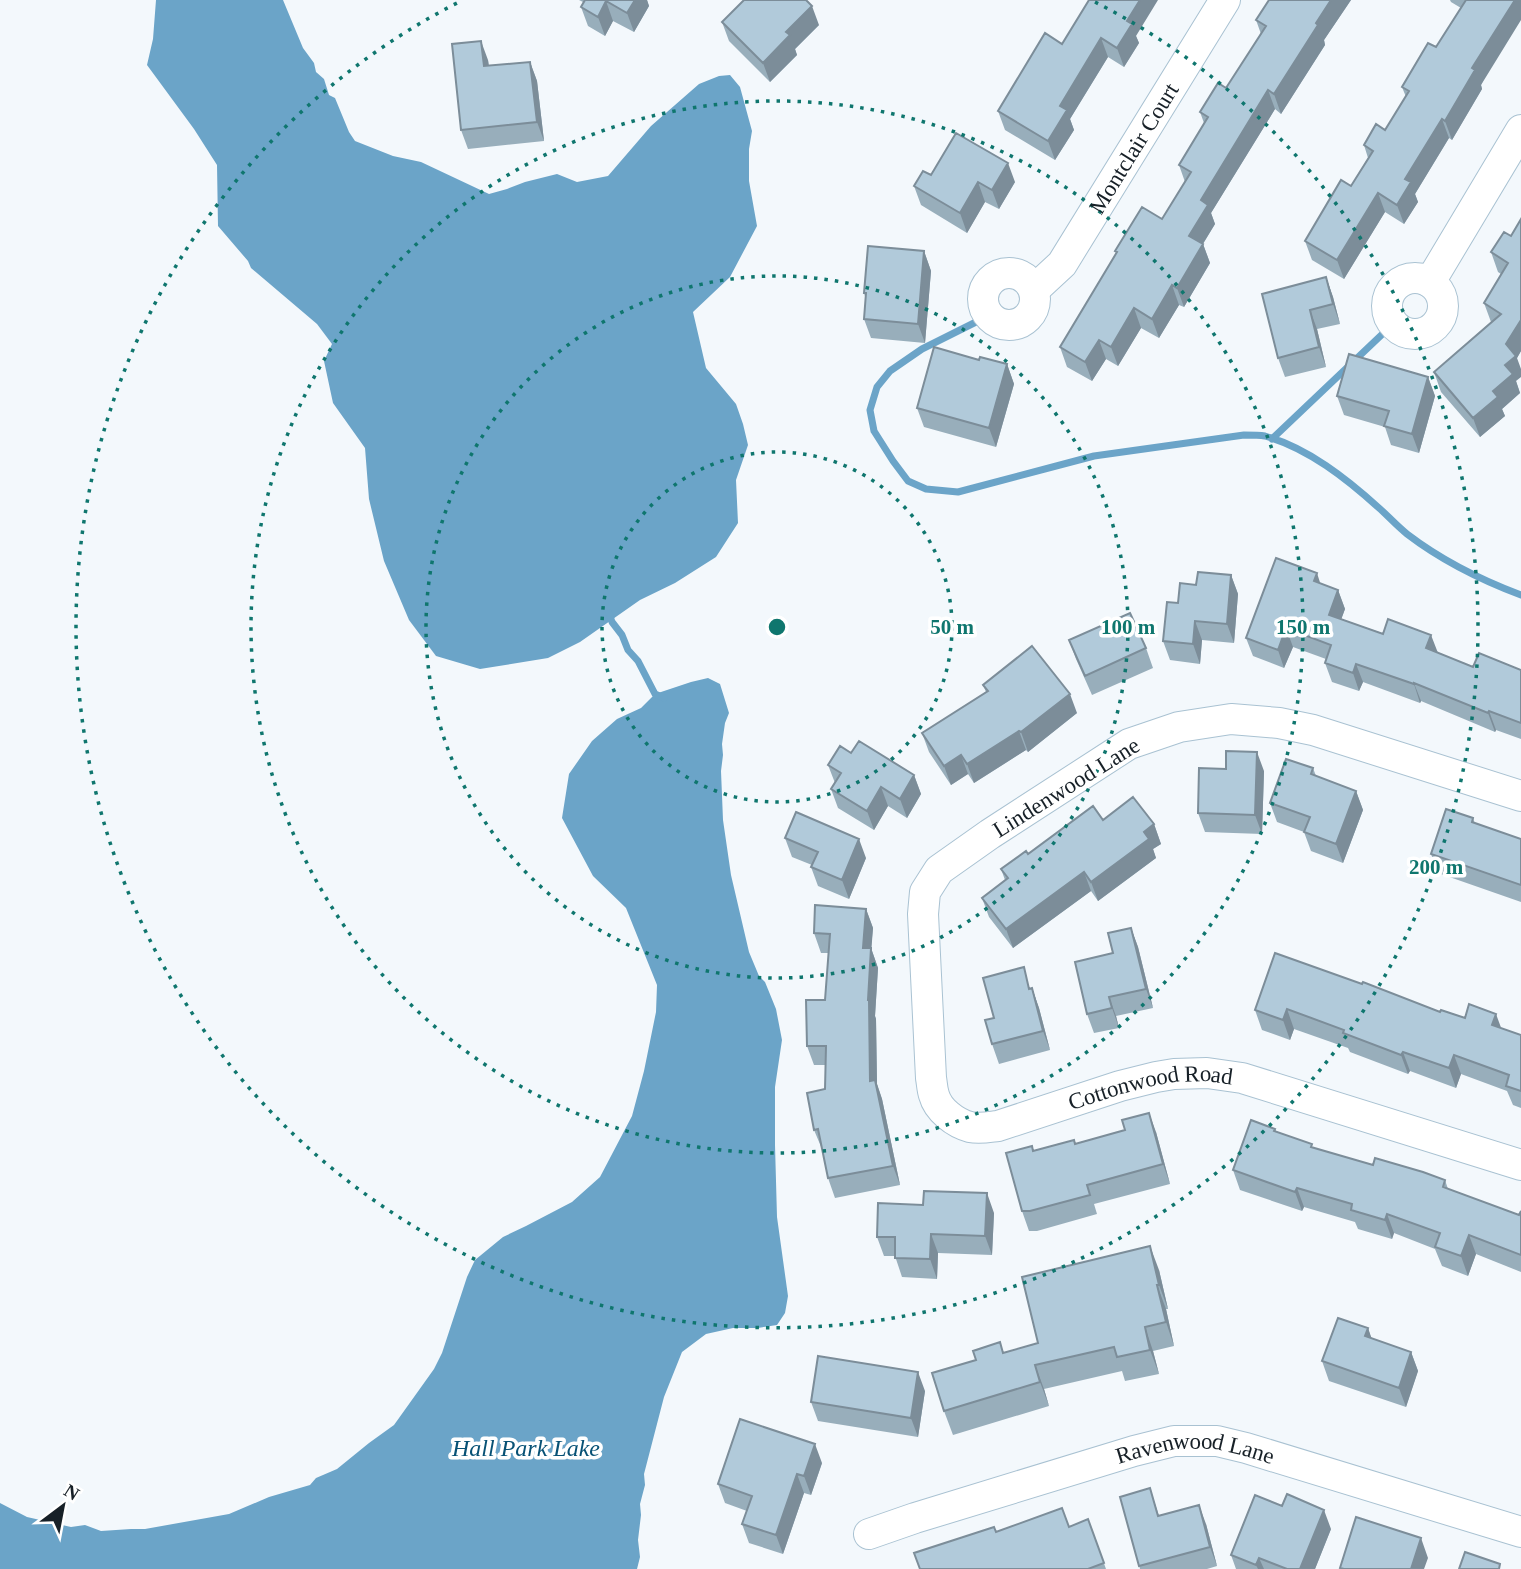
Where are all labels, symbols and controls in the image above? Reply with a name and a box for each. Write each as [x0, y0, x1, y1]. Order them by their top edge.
street label: Montclair Court [1084, 78, 1184, 218]
centre of rings [765, 615, 789, 639]
text: 50 m [930, 615, 974, 639]
text: 100 m [1101, 615, 1156, 639]
text: 150 m [1276, 615, 1331, 639]
street label: Lindenwood Lane [988, 732, 1144, 843]
text: 200 m [1409, 855, 1464, 879]
street label: Cottonwood Road [1065, 1061, 1235, 1115]
street label: Ravenwood Lane [1113, 1428, 1277, 1469]
water label: Hall Park Lake [451, 1435, 600, 1461]
north arrow [28, 1471, 98, 1541]
text: N [60, 1479, 83, 1505]

